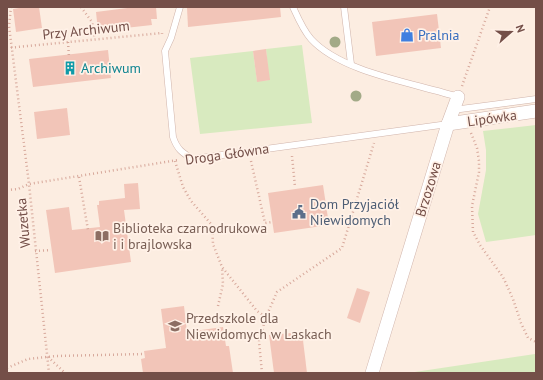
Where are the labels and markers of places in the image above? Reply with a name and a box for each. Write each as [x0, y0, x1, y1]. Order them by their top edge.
place label: Pralnia [418, 26, 460, 44]
shop icon: Pralnia [399, 27, 415, 43]
place label: Archiwum [81, 59, 141, 77]
building icon: Archiwum [62, 60, 78, 76]
place label: Dom Przyjaciół Niewidomych [310, 195, 399, 229]
public building icon: Dom Przyjaciół Niewidomych [291, 204, 307, 220]
place label: Biblioteka czarnodrukowa i i brajlowska [113, 219, 267, 253]
library icon: Biblioteka czarnodrukowa i i brajlowska [94, 228, 110, 244]
place label: Przedszkole dla Niewidomych w Laskach [186, 309, 332, 343]
school or university icon: Przedszkole dla Niewidomych w Laskach [167, 318, 183, 334]

